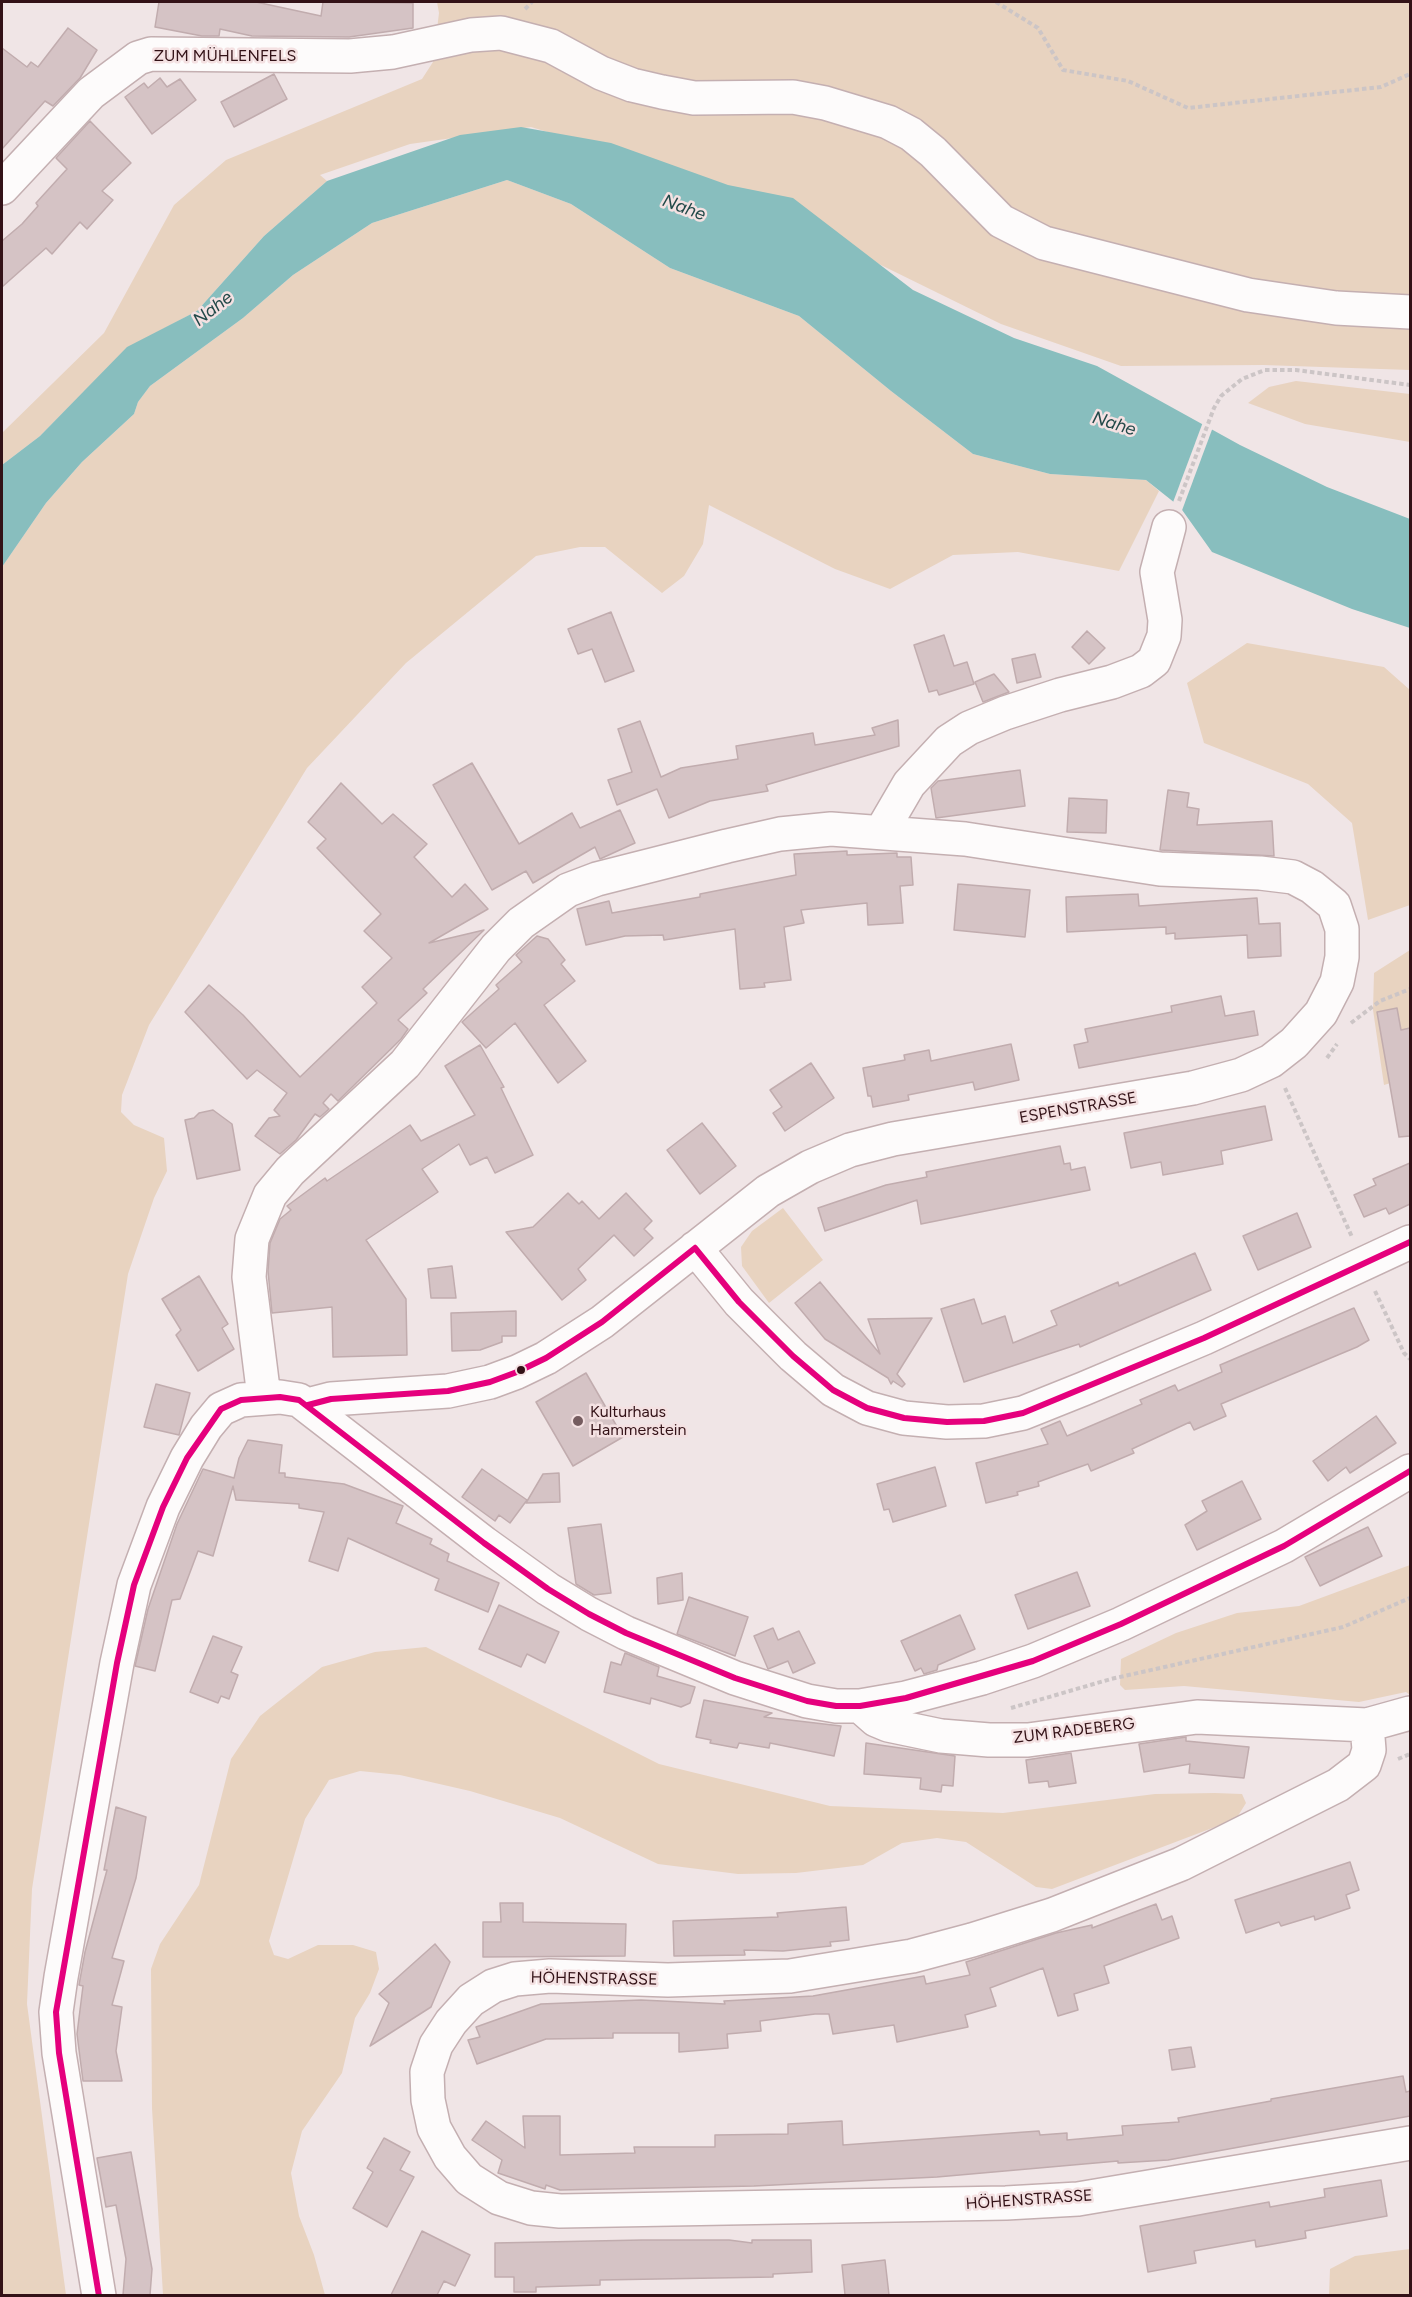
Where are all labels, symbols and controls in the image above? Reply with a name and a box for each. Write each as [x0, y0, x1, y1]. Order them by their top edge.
street label: ZUM MÜHLENFELS [154, 46, 296, 66]
water label: Nahe [659, 190, 709, 226]
water label: Nahe [189, 287, 237, 331]
water label: Nahe [1090, 407, 1138, 441]
street label: ESPENSTRASSE [1018, 1088, 1138, 1128]
unlabelled marker [515, 1364, 527, 1376]
place label: Kulturhaus Hammerstein [590, 1402, 686, 1440]
marker: Kulturhaus Hammerstein [571, 1414, 585, 1428]
street label: ZUM RADEBERG [1012, 1714, 1136, 1748]
street label: HÖHENSTRASSE [530, 1968, 658, 1990]
street label: HÖHENSTRASSE [965, 2186, 1093, 2214]

